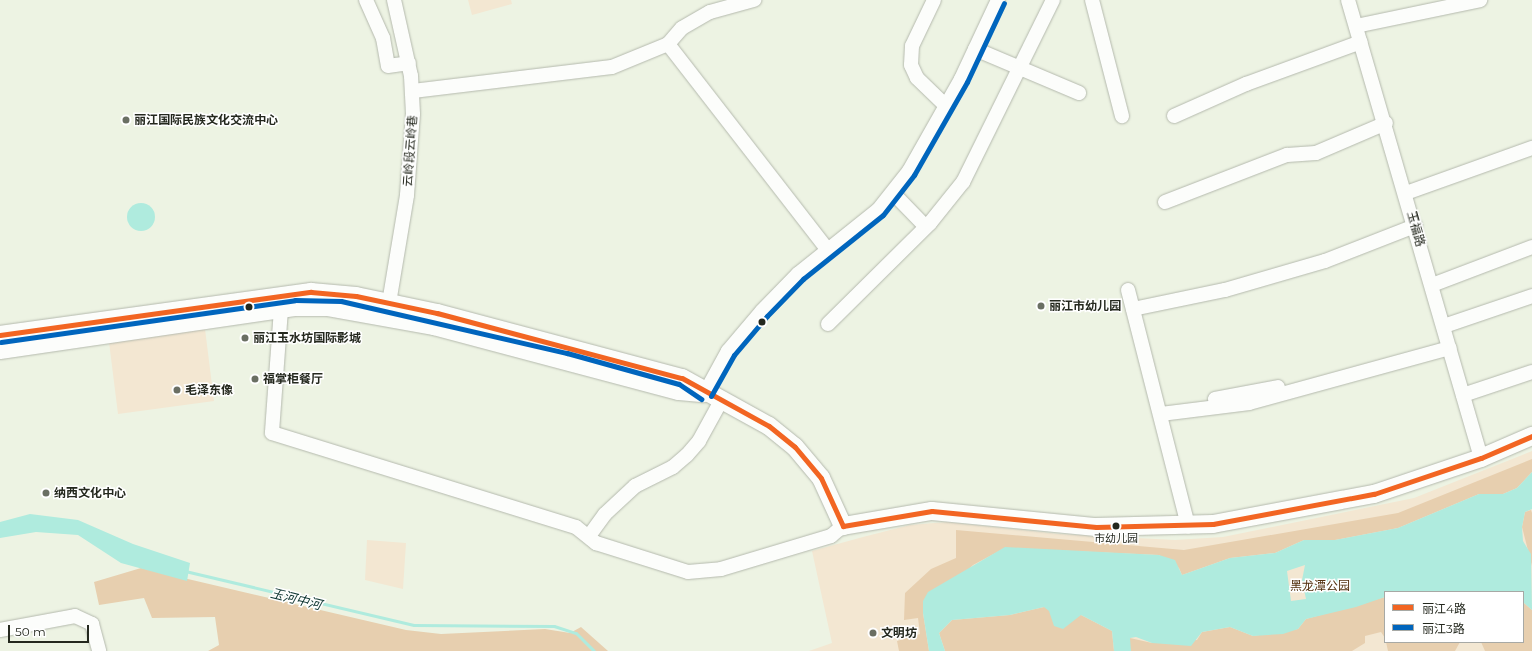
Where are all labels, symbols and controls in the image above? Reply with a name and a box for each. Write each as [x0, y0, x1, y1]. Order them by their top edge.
place label: 丽江国际民族文化交流中心 [134, 113, 278, 127]
marker: 丽江国际民族文化交流中心 [121, 115, 131, 125]
street label: 云岭段云岭巷 [400, 115, 420, 187]
street label: 玉福路 [1404, 210, 1428, 248]
place label: 丽江市幼儿园 [1049, 299, 1121, 313]
marker: 丽江市幼儿园 [1036, 301, 1046, 311]
unlabelled marker [244, 302, 254, 312]
unlabelled marker [757, 317, 767, 327]
place label: 丽江玉水坊国际影城 [253, 331, 361, 345]
marker: 丽江玉水坊国际影城 [240, 333, 250, 343]
place label: 福掌柜餐厅 [263, 372, 323, 386]
marker: 福掌柜餐厅 [250, 374, 260, 384]
place label: 毛泽东像 [185, 383, 233, 397]
marker: 毛泽东像 [172, 385, 182, 395]
place label: 纳西文化中心 [54, 486, 126, 500]
marker: 纳西文化中心 [41, 488, 51, 498]
marker: 市幼儿园 [1111, 521, 1121, 531]
place label: 市幼儿园 [1094, 531, 1138, 545]
park label: 黑龙潭公园 [1290, 579, 1350, 593]
water label: 玉河中河 [269, 585, 323, 613]
legend [1384, 591, 1524, 643]
text: 丽江4路 [1422, 601, 1466, 616]
scale bar [10, 617, 91, 643]
text: 丽江3路 [1422, 621, 1465, 636]
text: 50 m [15, 624, 46, 639]
place label: 文明坊 [881, 626, 917, 640]
marker: 文明坊 [868, 628, 878, 638]

